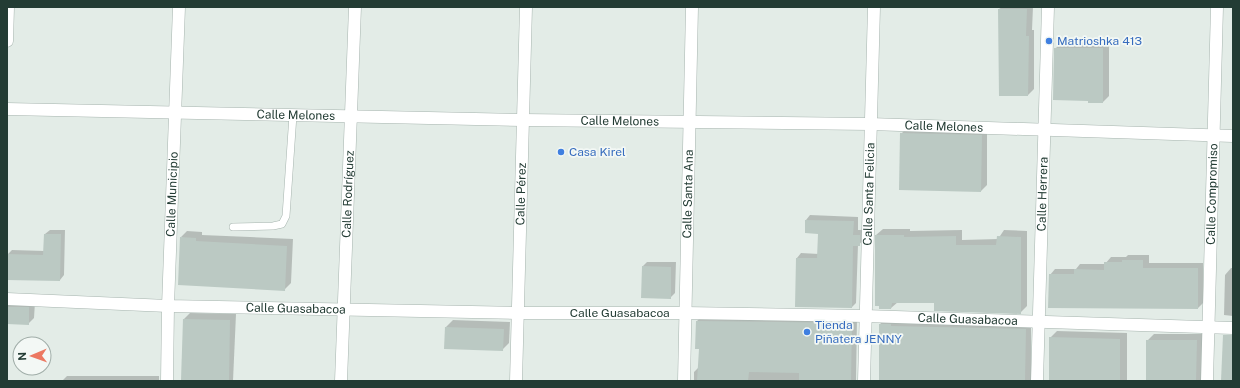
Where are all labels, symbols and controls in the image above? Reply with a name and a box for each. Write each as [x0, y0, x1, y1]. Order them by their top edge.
place label: Matrioshka 413 [1057, 34, 1142, 48]
marker: Matrioshka 413 [1044, 36, 1054, 46]
street label: Calle Melones [257, 107, 335, 123]
street label: Calle Melones [581, 114, 659, 129]
street label: Calle Melones [904, 118, 983, 135]
street label: Calle Santa Felicia [861, 142, 877, 246]
street label: Calle Compromiso [1204, 143, 1220, 245]
place label: Casa Kirel [569, 145, 626, 159]
marker: Casa Kirel [556, 147, 566, 157]
street label: Calle Santa Ana [680, 149, 696, 239]
street label: Calle Rodríguez [339, 150, 357, 238]
street label: Calle Municipio [164, 151, 181, 237]
street label: Calle Herrera [1034, 157, 1051, 232]
street label: Calle Pérez [513, 162, 529, 226]
street label: Calle Guasabacoa [246, 301, 346, 317]
street label: Calle Guasabacoa [570, 306, 670, 320]
street label: Calle Guasabacoa [918, 311, 1018, 328]
place label: Tienda Piñatera JENNY [815, 318, 903, 346]
marker: Tienda Piñatera JENNY [802, 327, 812, 337]
north arrow [12, 336, 52, 376]
text: N [16, 352, 28, 361]

